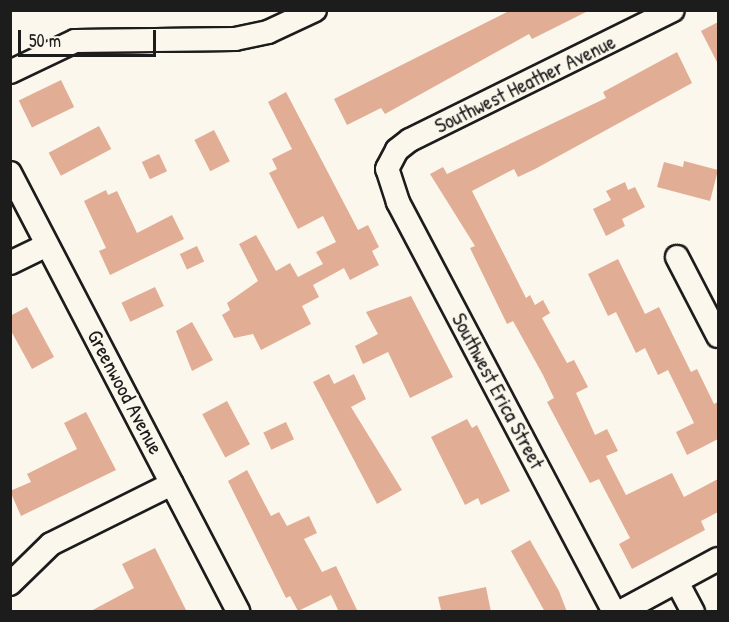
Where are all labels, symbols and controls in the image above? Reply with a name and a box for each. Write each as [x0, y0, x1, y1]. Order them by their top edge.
scale bar [21, 18, 159, 56]
text: 50 m [29, 28, 61, 53]
street label: Southwest Heather Avenue [431, 29, 619, 139]
street label: Southwest Erica Street [446, 309, 550, 473]
street label: Greenwood Avenue [82, 325, 168, 459]

